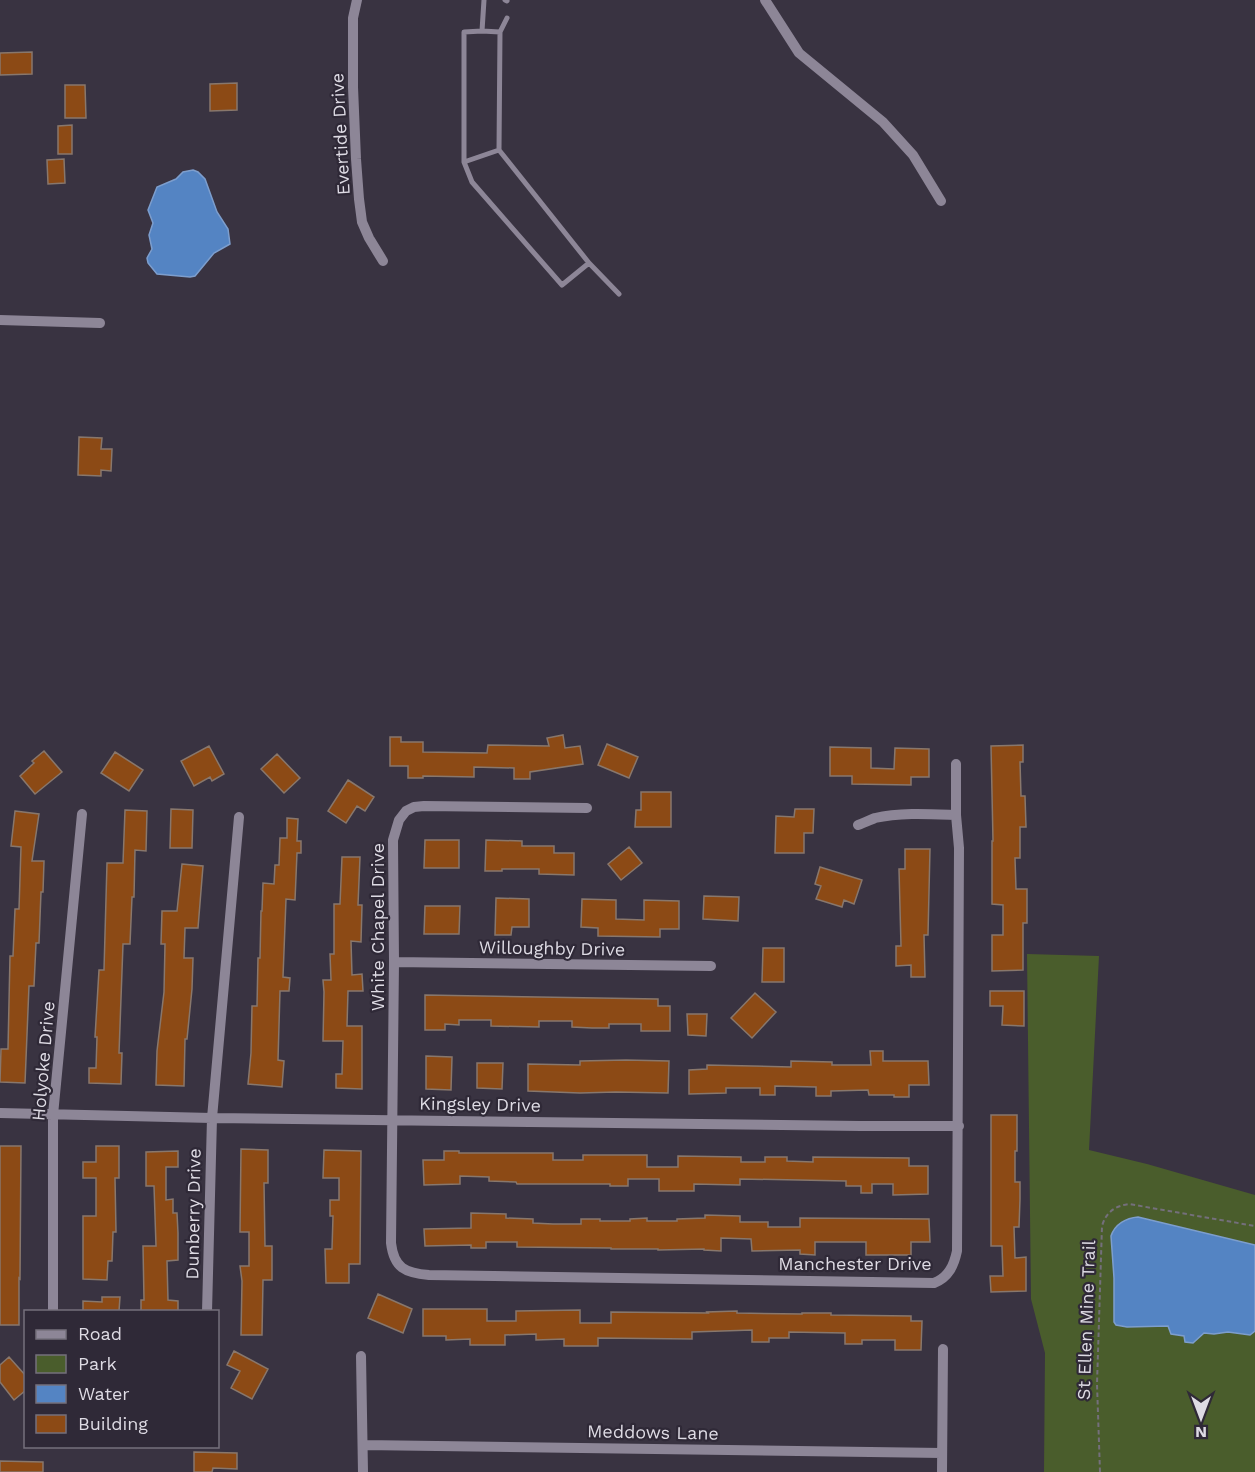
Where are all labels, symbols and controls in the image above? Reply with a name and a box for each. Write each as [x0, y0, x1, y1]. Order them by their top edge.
street label: Evertide Drive [326, 72, 354, 196]
street label: White Chapel Drive [367, 843, 388, 1011]
street label: Willoughby Drive [479, 936, 625, 960]
street label: Holyoke Drive [27, 1000, 59, 1122]
street label: Kingsley Drive [419, 1092, 541, 1116]
street label: Dunberry Drive [181, 1148, 205, 1280]
street label: St Ellen Mine Trail [1073, 1239, 1099, 1400]
street label: Manchester Drive [778, 1253, 932, 1274]
legend [24, 1310, 219, 1448]
text: Road [78, 1323, 122, 1344]
text: Park [78, 1353, 117, 1374]
text: Water [78, 1383, 130, 1404]
north arrow [1171, 1388, 1231, 1448]
text: Building [78, 1413, 148, 1434]
street label: Meddows Lane [587, 1420, 719, 1444]
text: N [1195, 1423, 1207, 1442]

